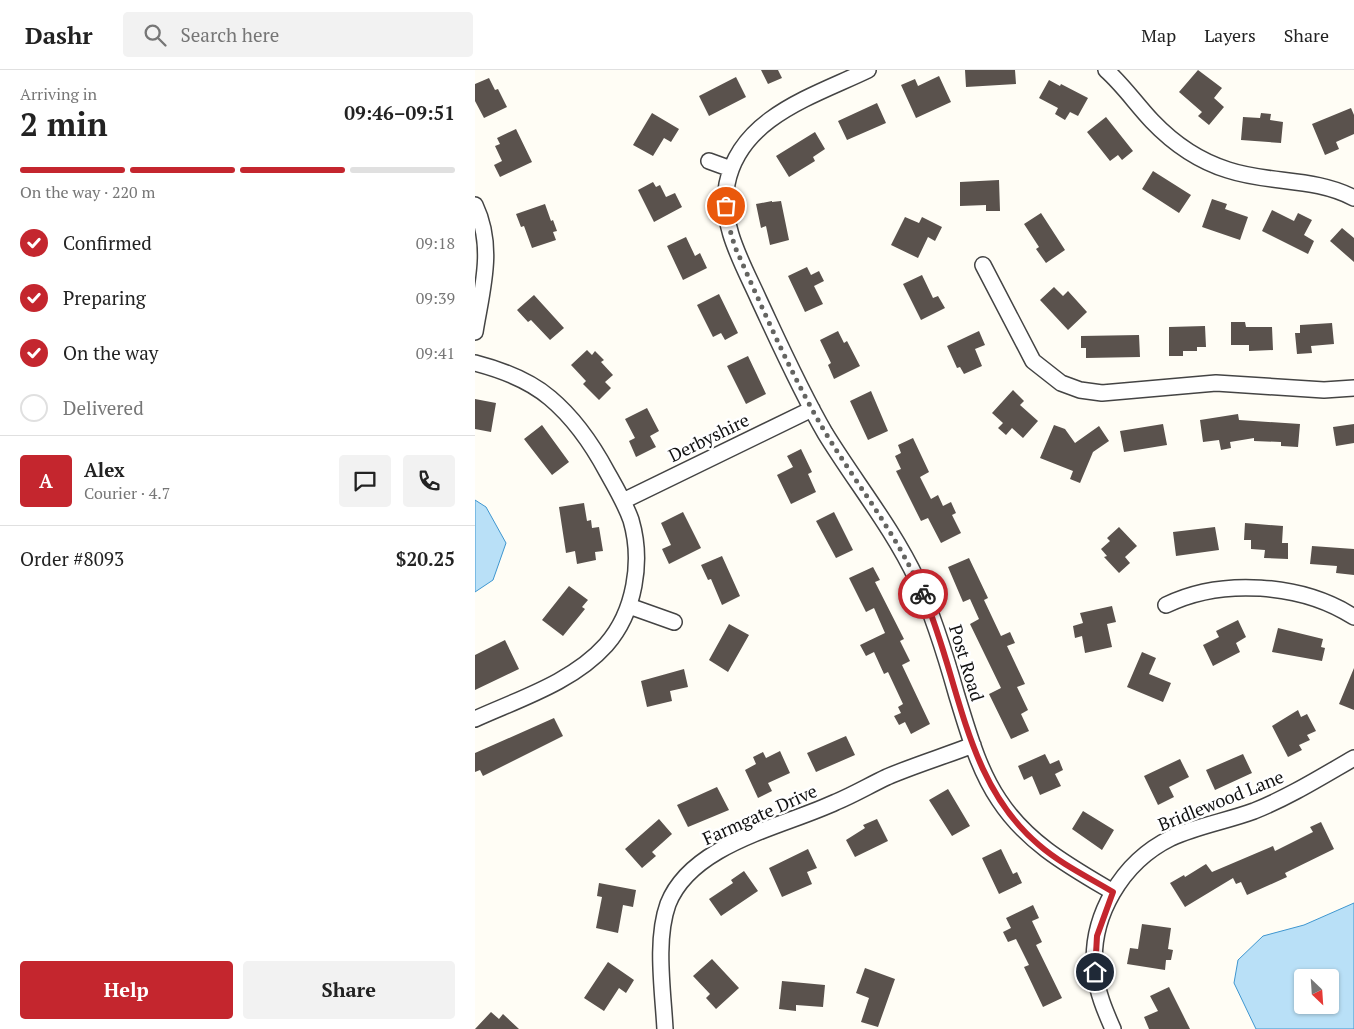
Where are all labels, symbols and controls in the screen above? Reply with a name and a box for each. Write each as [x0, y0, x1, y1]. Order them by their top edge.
search box [123, 12, 473, 57]
text: Dashr [25, 19, 93, 51]
icon: search [141, 21, 169, 49]
text: Search here [181, 22, 279, 47]
text: Map [1141, 23, 1176, 47]
text: Layers [1204, 23, 1256, 47]
text: Share [1284, 23, 1329, 47]
text: Arriving in [20, 83, 97, 105]
text: 09:46–09:51 [344, 100, 455, 125]
text: 2 min [20, 103, 108, 145]
text: On the way · 220 m [20, 181, 155, 203]
pin [705, 185, 747, 227]
icon: bag [712, 192, 740, 220]
icon: check [20, 229, 48, 257]
text: Confirmed [63, 230, 152, 255]
text: 09:18 [416, 232, 455, 254]
icon: check [20, 284, 48, 312]
text: Preparing [63, 285, 146, 310]
text: 09:39 [416, 287, 455, 309]
icon: check [20, 339, 48, 367]
text: On the way [63, 340, 158, 365]
text: 09:41 [416, 342, 455, 364]
text: Delivered [63, 395, 144, 420]
street label: Derbyshire [664, 407, 753, 467]
button: chat [339, 455, 391, 507]
button: phone [403, 455, 455, 507]
text: Alex [84, 457, 125, 482]
text: A [39, 468, 53, 493]
text: Courier · 4.7 [84, 482, 170, 504]
text: Order #8093 [20, 546, 124, 571]
text: $20.25 [396, 546, 455, 571]
courier [898, 569, 948, 619]
icon: bike [909, 580, 937, 608]
street label: Post Road [944, 621, 990, 704]
street label: Bridlewood Lane [1154, 764, 1287, 836]
street label: Farmgate Drive [699, 778, 821, 850]
pin [1074, 951, 1116, 993]
icon: home [1081, 958, 1109, 986]
button: Help [20, 961, 233, 1019]
button: Share [243, 961, 455, 1019]
north arrow [1294, 969, 1339, 1014]
map controls [1294, 969, 1339, 1014]

